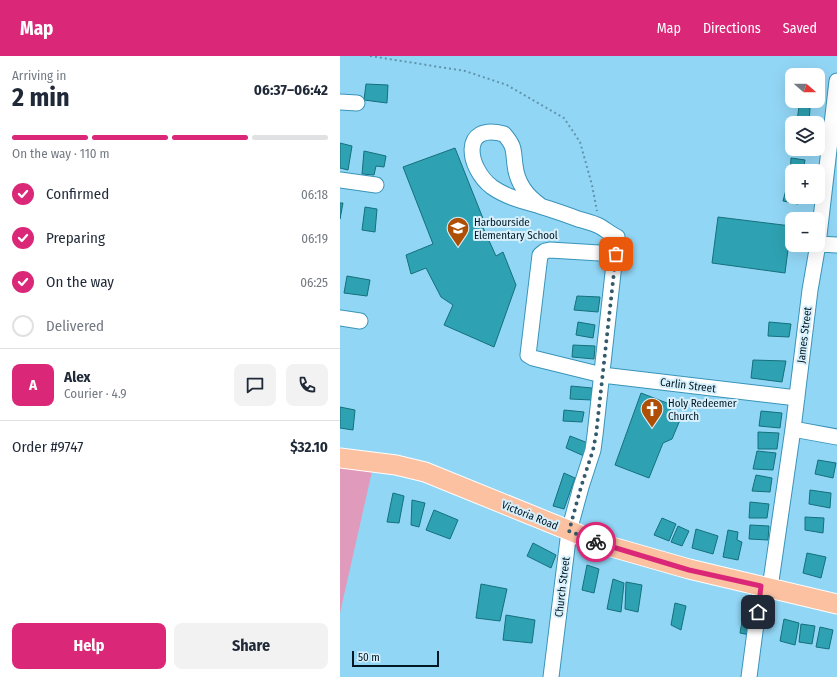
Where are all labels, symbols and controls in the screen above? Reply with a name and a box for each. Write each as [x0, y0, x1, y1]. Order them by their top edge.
text: Map [20, 17, 53, 40]
text: Map [657, 20, 681, 37]
text: Directions [703, 20, 761, 37]
text: Saved [783, 20, 817, 37]
text: Arriving in [12, 68, 66, 83]
north arrow [785, 68, 825, 108]
map controls [785, 68, 825, 252]
text: 06:37–06:42 [254, 81, 328, 99]
text: 2 min [12, 82, 70, 113]
button: layers [785, 116, 825, 156]
text: On the way · 110 m [12, 146, 110, 161]
button: + [785, 164, 825, 204]
icon: check [12, 183, 34, 205]
text: Confirmed [46, 185, 109, 203]
text: 06:18 [301, 187, 328, 202]
button: − [785, 212, 825, 252]
school or university icon: Harbourside Elementary School [445, 215, 471, 248]
place label: Harbourside Elementary School [474, 216, 558, 242]
icon: check [12, 227, 34, 249]
text: Preparing [46, 229, 105, 247]
text: 06:19 [301, 231, 328, 246]
pin [599, 237, 633, 271]
icon: bag [605, 243, 627, 265]
icon: check [12, 271, 34, 293]
text: On the way [46, 273, 114, 291]
text: 06:25 [300, 275, 328, 290]
street label: James Street [795, 306, 814, 364]
text: Delivered [46, 317, 104, 335]
button: chat [234, 364, 276, 406]
button: phone [286, 364, 328, 406]
text: Alex [64, 368, 91, 386]
text: A [29, 376, 37, 394]
street label: Carlin Street [659, 376, 717, 395]
text: Courier · 4.9 [64, 386, 127, 401]
church icon: Holy Redeemer Church [639, 396, 665, 429]
place label: Holy Redeemer Church [668, 397, 737, 423]
text: Order #9747 [12, 438, 83, 456]
text: $32.10 [290, 438, 328, 456]
street label: Victoria Road [500, 498, 560, 533]
courier [576, 522, 616, 562]
icon: bike [585, 531, 607, 553]
street label: Church Street [552, 556, 573, 618]
pin [741, 595, 775, 629]
icon: home [747, 601, 769, 623]
button: Help [12, 623, 166, 669]
button: Share [174, 623, 328, 669]
scale bar [352, 649, 439, 668]
text: 50 m [358, 651, 380, 664]

